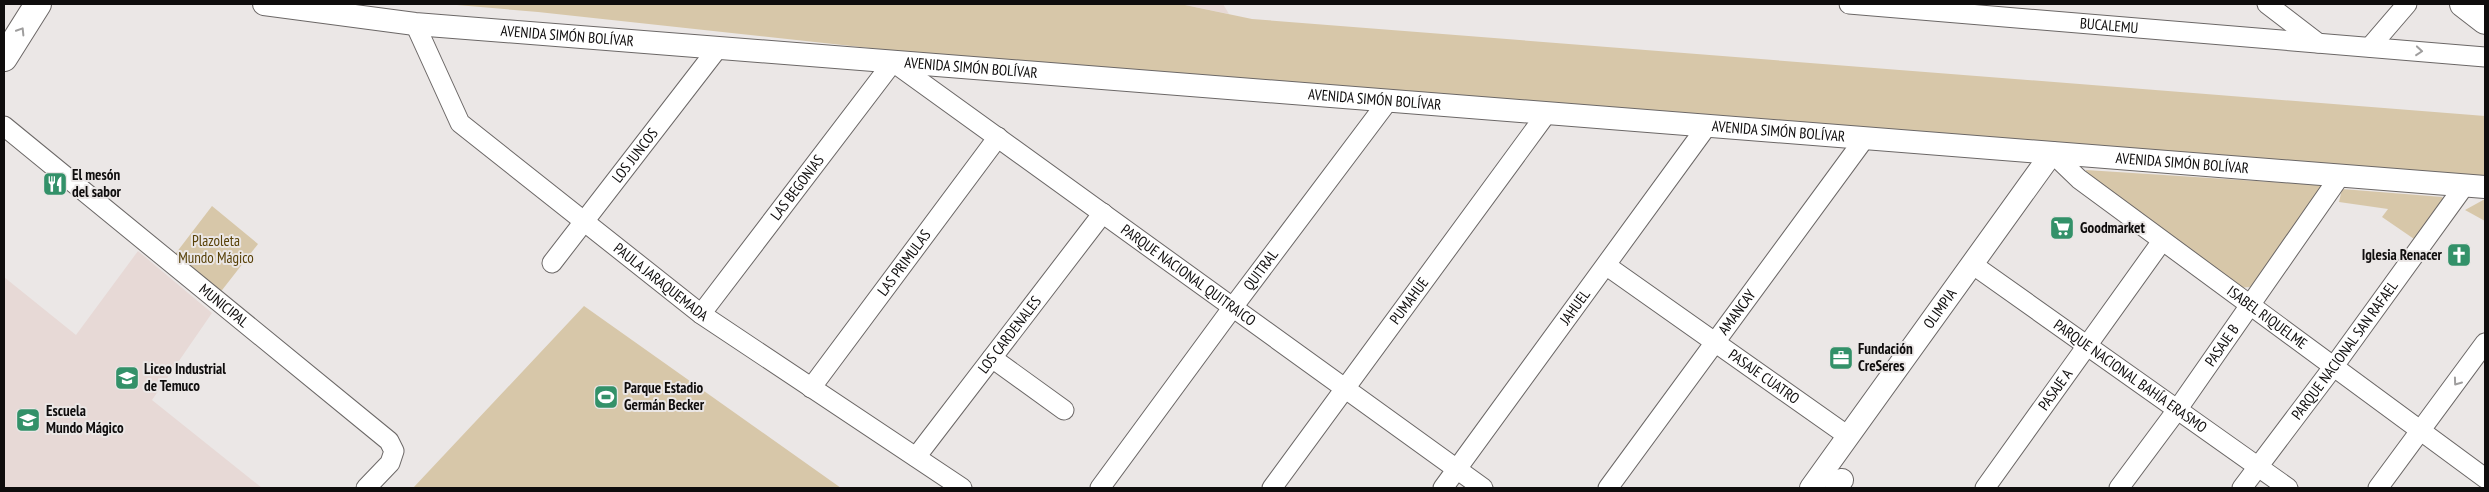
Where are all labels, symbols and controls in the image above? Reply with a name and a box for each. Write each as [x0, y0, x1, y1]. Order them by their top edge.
street label: BUCALEMU [2079, 13, 2139, 37]
street label: AVENIDA SIMÓN BOLÍVAR [500, 21, 635, 50]
one-way arrow [14, 27, 24, 36]
one-way arrow [2415, 45, 2423, 56]
street label: AVENIDA SIMÓN BOLÍVAR [904, 53, 1038, 82]
street label: AVENIDA SIMÓN BOLÍVAR [1307, 84, 1442, 114]
street label: AVENIDA SIMÓN BOLÍVAR [1711, 116, 1846, 146]
street label: LOS JUNCOS [608, 124, 662, 186]
street label: AVENIDA SIMÓN BOLÍVAR [2115, 148, 2250, 177]
street label: LAS BEGONIAS [766, 151, 828, 224]
place label: El mesón del sabor [72, 165, 122, 201]
restaurant icon: El mesón del sabor [42, 171, 68, 197]
supermarket icon: Goodmarket [2049, 215, 2075, 241]
place label: Goodmarket [2080, 218, 2146, 237]
street label: PARQUE NACIONAL QUITRAICO [1117, 220, 1260, 330]
street label: LAS PRIMULAS [873, 226, 935, 299]
park label: Plazoleta Mundo Mágico [178, 231, 254, 267]
street label: PAULA JARAQUEMADA [610, 239, 713, 326]
church icon: Iglesia Renacer [2446, 242, 2472, 268]
street label: QUITRAL [1239, 245, 1283, 294]
place label: Iglesia Renacer [2362, 245, 2443, 264]
street label: PUMAHUE [1385, 273, 1432, 328]
street label: PARQUE NACIONAL SAN RAFAEL [2287, 276, 2402, 423]
street label: MUNICIPAL [195, 280, 253, 332]
street label: ISABEL RIQUELME [2223, 281, 2311, 353]
street label: OLIMPIA [1919, 284, 1961, 332]
street label: JAHUEL [1555, 285, 1594, 329]
street label: AMANCAY [1714, 286, 1760, 338]
street label: LOS CARDENALES [974, 292, 1045, 377]
street label: PARQUE NACIONAL BAHÍA ERASMO [2050, 315, 2211, 437]
street label: PASAJE B [2200, 320, 2243, 370]
place label: Fundación CreSeres [1858, 339, 1913, 375]
street label: PASAJE CUATRO [1725, 345, 1803, 408]
office icon: Fundación CreSeres [1828, 345, 1854, 371]
place label: Liceo Industrial de Temuco [144, 359, 226, 395]
street label: PASAJE A [2034, 364, 2077, 414]
school or university icon: Liceo Industrial de Temuco [114, 365, 140, 391]
one-way arrow [2454, 376, 2462, 385]
place label: Parque Estadio Germán Becker [624, 378, 705, 414]
sports icon: Parque Estadio Germán Becker [593, 384, 619, 410]
place label: Escuela Mundo Mágico [46, 401, 124, 437]
school or university icon: Escuela Mundo Mágico [15, 407, 41, 433]

